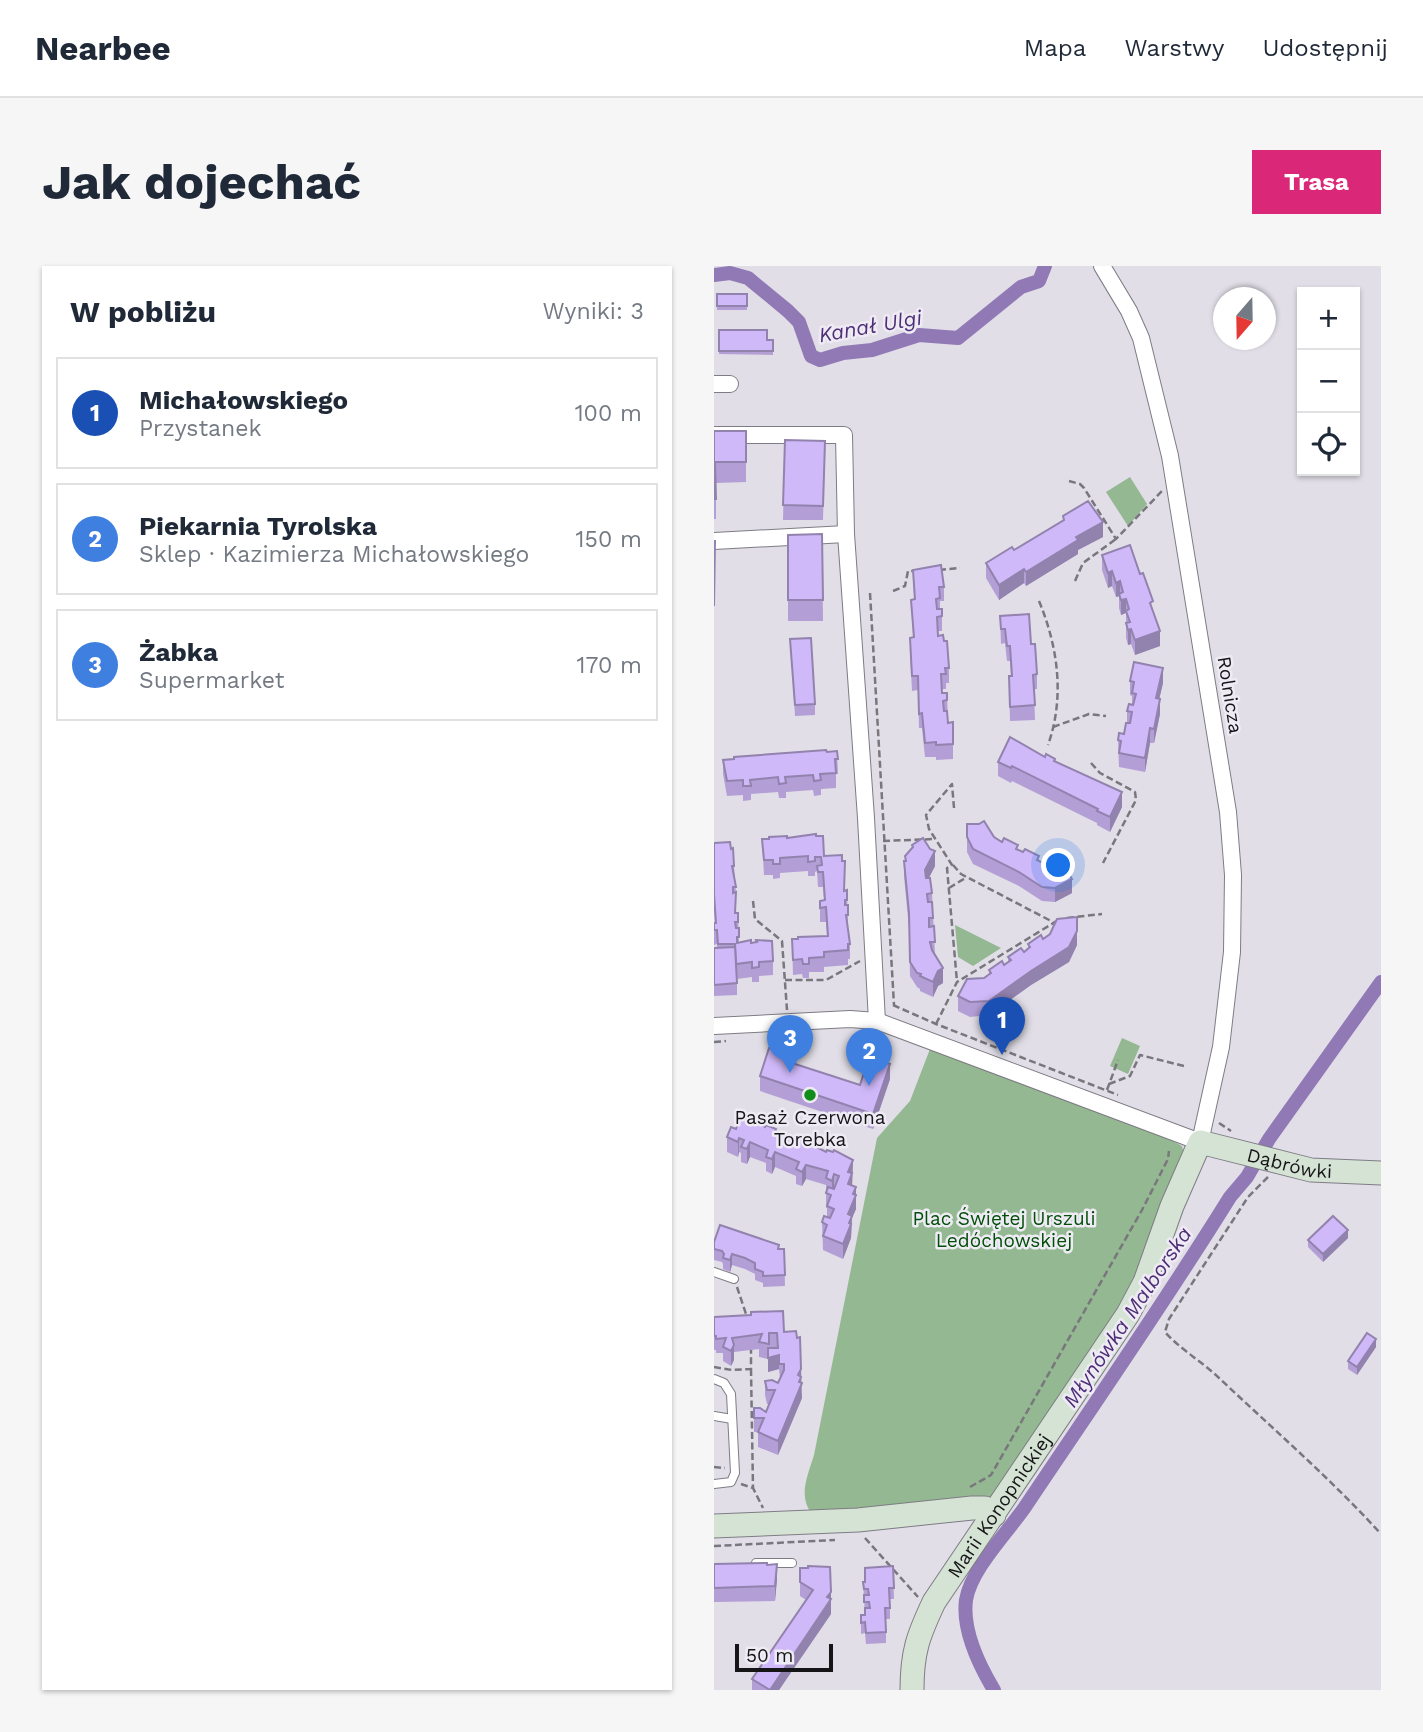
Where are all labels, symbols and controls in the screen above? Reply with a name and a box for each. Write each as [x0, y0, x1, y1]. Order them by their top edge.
text: Nearbee [35, 29, 171, 68]
text: Mapa [1024, 34, 1086, 62]
text: Warstwy [1124, 34, 1225, 62]
text: Udostępnij [1263, 34, 1388, 62]
button: Trasa [1252, 150, 1381, 214]
text: Jak dojechać [42, 153, 361, 211]
north arrow [1213, 287, 1276, 350]
map controls [1297, 287, 1360, 476]
button: + [1297, 287, 1360, 350]
text: W pobliżu [70, 294, 216, 329]
text: Wyniki: 3 [542, 298, 644, 325]
water label: Kanał Ulgi [816, 305, 924, 347]
button: − [1297, 350, 1360, 413]
text: Michałowskiego [139, 385, 348, 415]
text: 1 [90, 400, 100, 427]
text: 100 m [575, 400, 642, 427]
button: locate [1297, 413, 1360, 476]
text: Przystanek [139, 415, 262, 442]
text: Piekarnia Tyrolska [139, 511, 377, 541]
text: 2 [88, 526, 102, 553]
text: 150 m [576, 526, 642, 553]
text: Sklep · Kazimierza Michałowskiego [139, 541, 529, 568]
text: Żabka [139, 637, 218, 667]
text: 3 [88, 652, 102, 679]
text: 170 m [577, 652, 642, 679]
street label: Rolnicza [1213, 655, 1247, 735]
text: Supermarket [139, 667, 284, 694]
your location [1041, 848, 1075, 882]
pin: 1 [979, 997, 1025, 1055]
pin: 3 [767, 1015, 813, 1073]
pin: 2 [846, 1028, 892, 1086]
marker: Pasaż Czerwona Torebka [802, 1087, 818, 1103]
place label: Pasaż Czerwona Torebka [735, 1106, 886, 1151]
street label: Dąbrówki [1245, 1143, 1333, 1182]
park label: Plac Świętej Urszuli Ledóchowskiej [913, 1207, 1096, 1252]
water label: Młynówka Malborska [1057, 1222, 1197, 1412]
street label: Marii Konopnickiej [942, 1429, 1056, 1582]
scale bar [735, 1641, 833, 1673]
text: 50 m [746, 1644, 793, 1667]

